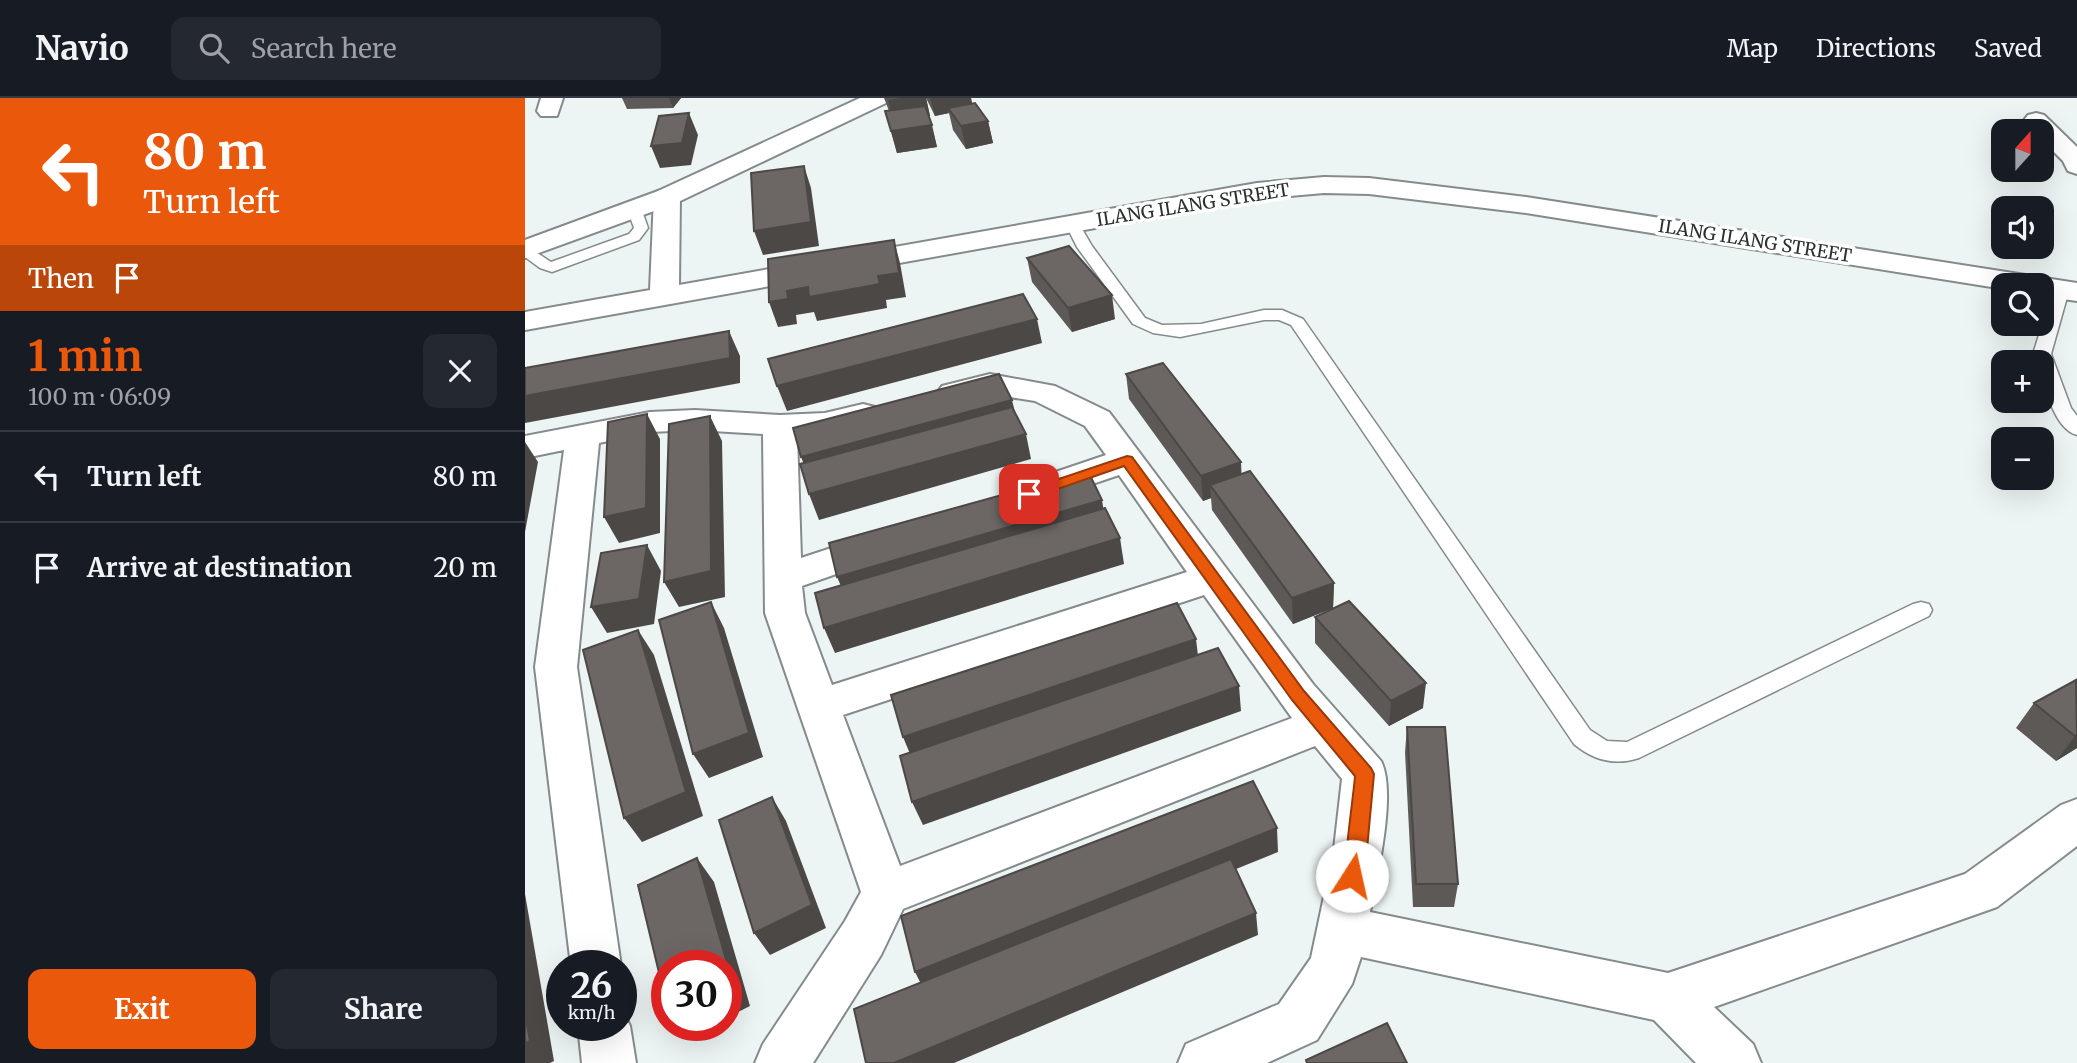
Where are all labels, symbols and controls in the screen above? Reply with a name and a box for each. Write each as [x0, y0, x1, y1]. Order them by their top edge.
search box [171, 17, 661, 80]
text: Navio [35, 28, 129, 69]
icon: search [195, 29, 233, 67]
text: Search here [251, 32, 396, 65]
text: Map [1727, 33, 1778, 64]
text: Directions [1816, 33, 1936, 64]
text: Saved [1974, 33, 2042, 64]
north arrow [1991, 119, 2055, 182]
map controls [1991, 119, 2054, 490]
text: 80 m [143, 121, 266, 182]
icon: left [28, 126, 119, 217]
street label: ILANG ILANG STREET [1095, 178, 1292, 231]
text: Turn left [143, 182, 280, 222]
button: sound [1991, 196, 2054, 259]
street label: ILANG ILANG STREET [1657, 214, 1854, 267]
icon: arrive [108, 259, 146, 297]
text: Then [28, 262, 94, 295]
button: search [1991, 273, 2054, 336]
text: 1 min [28, 330, 142, 382]
button: close [423, 334, 497, 408]
button: + [1991, 350, 2054, 413]
text: 100 m · 06:09 [28, 382, 171, 411]
button: − [1991, 427, 2054, 490]
icon: left [28, 458, 66, 496]
text: Turn left [87, 460, 201, 493]
text: 80 m [433, 460, 497, 493]
pin [999, 464, 1059, 524]
icon: arrive [1010, 475, 1048, 513]
icon: arrive [28, 549, 66, 587]
text: Arrive at destination [87, 551, 352, 584]
text: 20 m [433, 551, 497, 584]
position arrow [1315, 839, 1389, 913]
speed limit sign: 30 [651, 950, 742, 1041]
text: 26 [571, 964, 612, 1008]
button: Exit [28, 969, 256, 1049]
button: Share [270, 969, 497, 1049]
text: km/h [568, 1001, 615, 1024]

